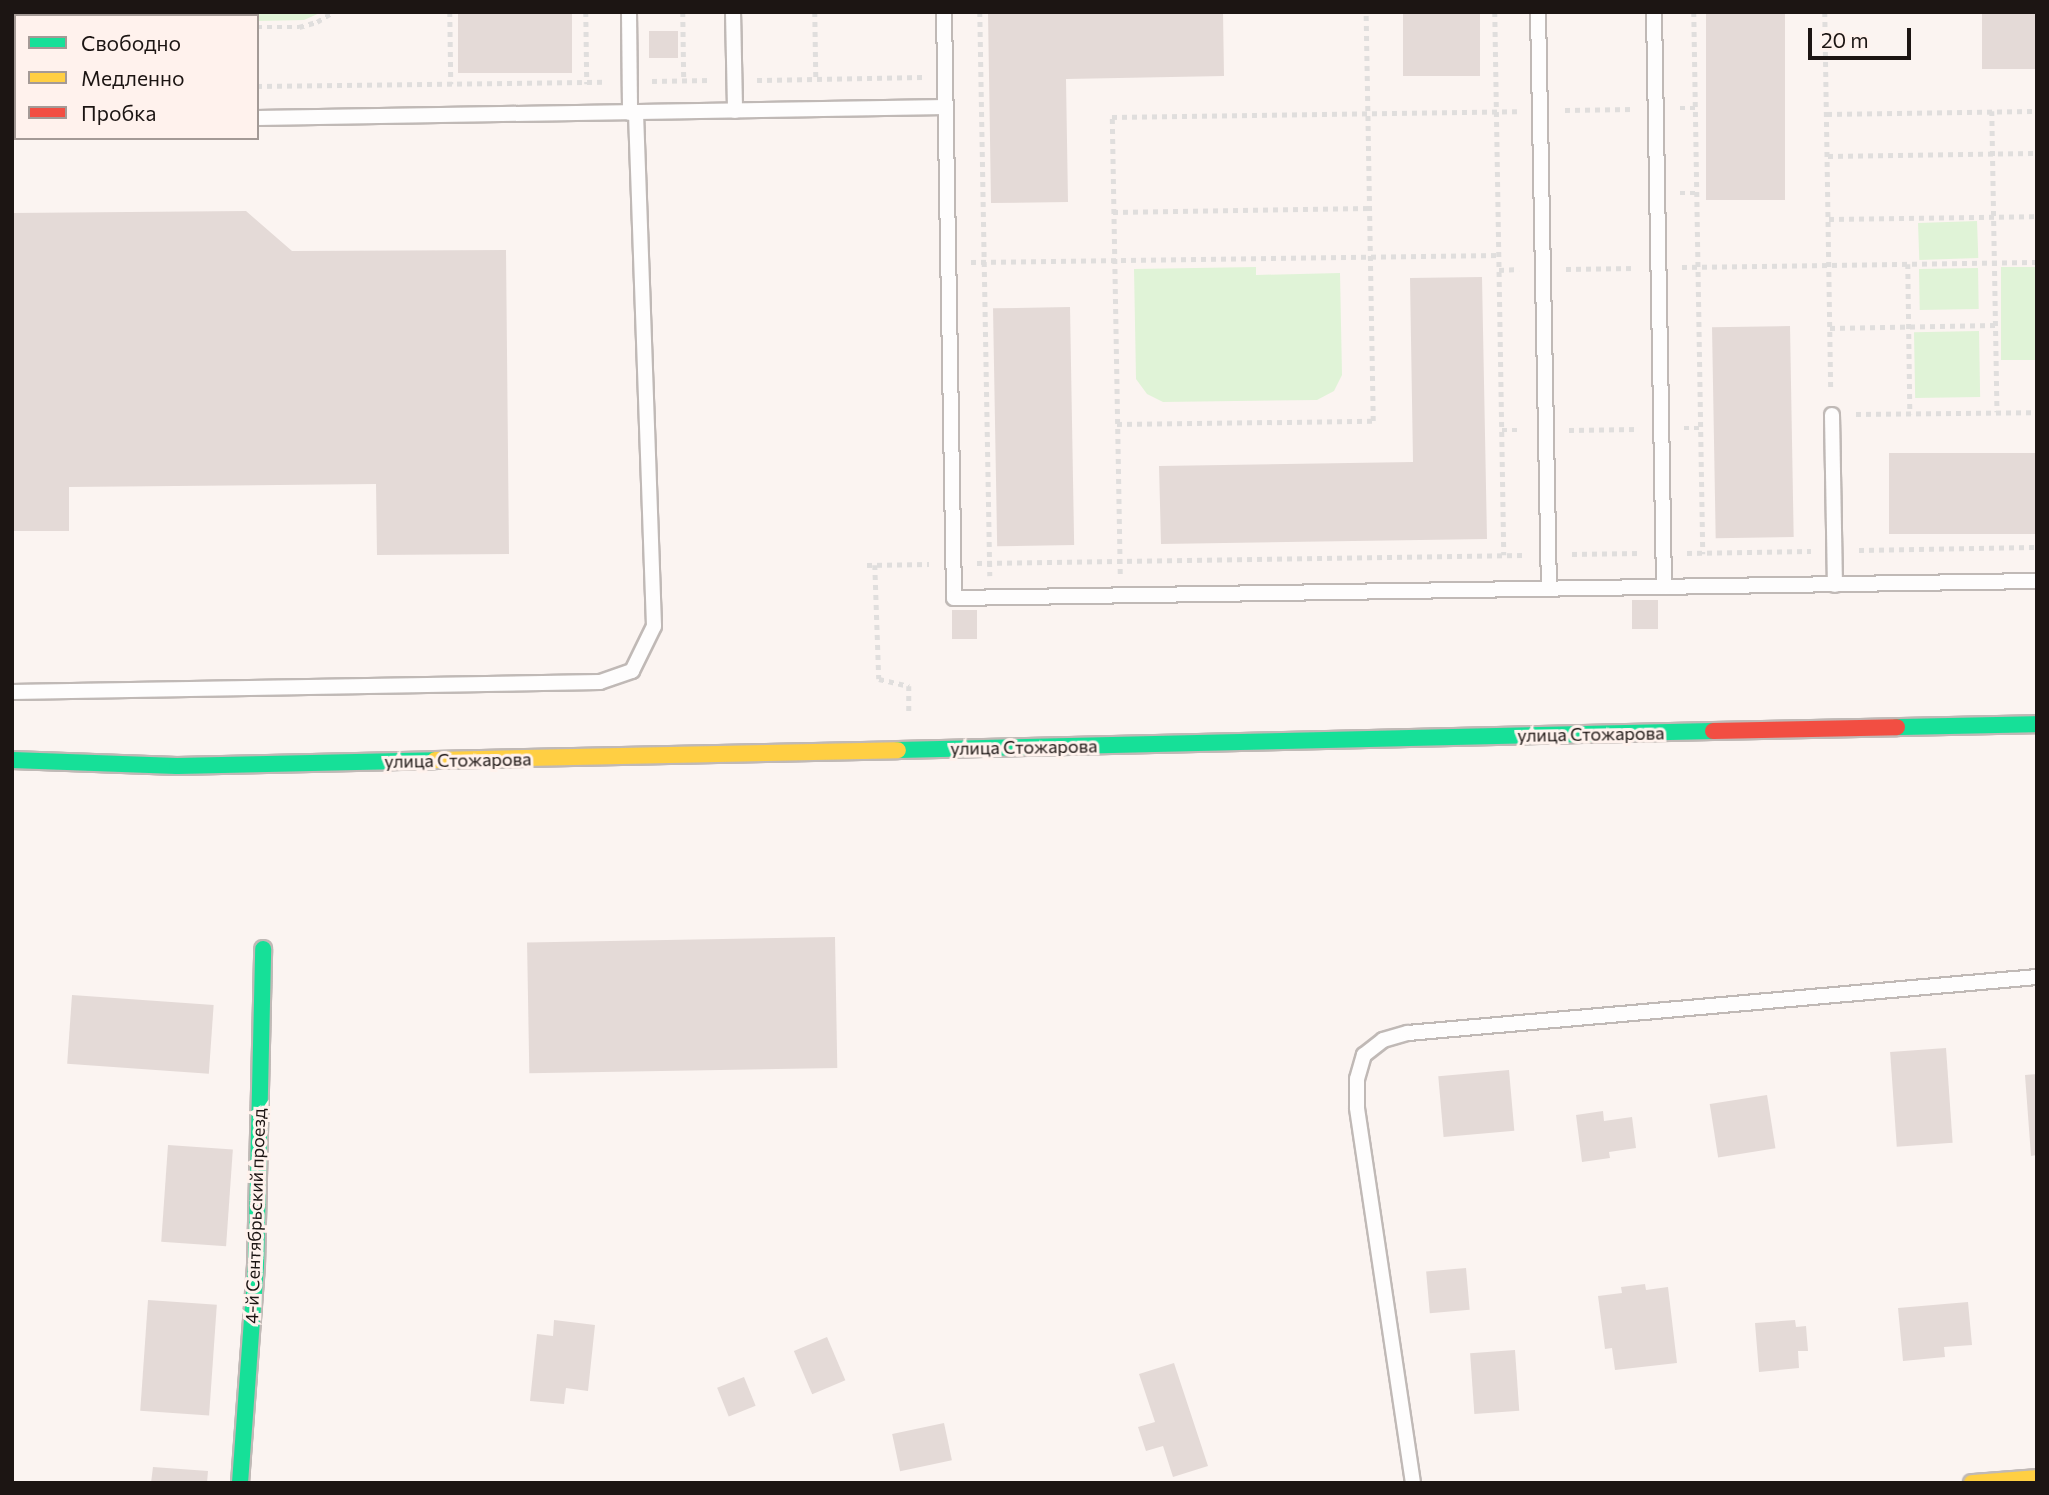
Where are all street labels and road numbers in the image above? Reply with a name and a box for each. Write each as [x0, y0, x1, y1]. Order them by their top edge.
street label: улица Стожарова [1517, 722, 1665, 746]
street label: улица Стожарова [950, 735, 1098, 759]
street label: улица Стожарова [384, 748, 532, 772]
street label: 4-й Сентябрьский проезд [240, 1108, 270, 1324]

